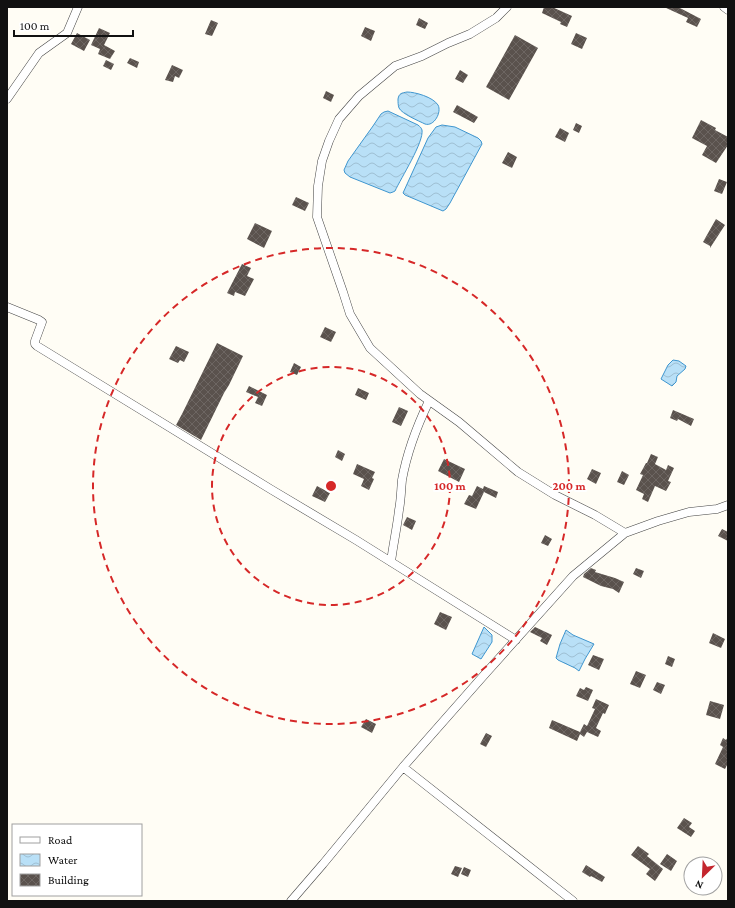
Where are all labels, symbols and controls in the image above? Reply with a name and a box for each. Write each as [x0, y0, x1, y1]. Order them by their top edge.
scale bar [14, 12, 133, 38]
text: 100 m [20, 19, 50, 33]
centre of rings [324, 479, 338, 493]
text: 100 m [434, 479, 467, 493]
text: 200 m [552, 479, 586, 493]
legend [12, 824, 142, 896]
text: Road [48, 833, 73, 847]
text: Water [48, 853, 78, 867]
north arrow [683, 856, 723, 896]
text: Building [48, 873, 89, 887]
text: N [693, 878, 705, 892]

